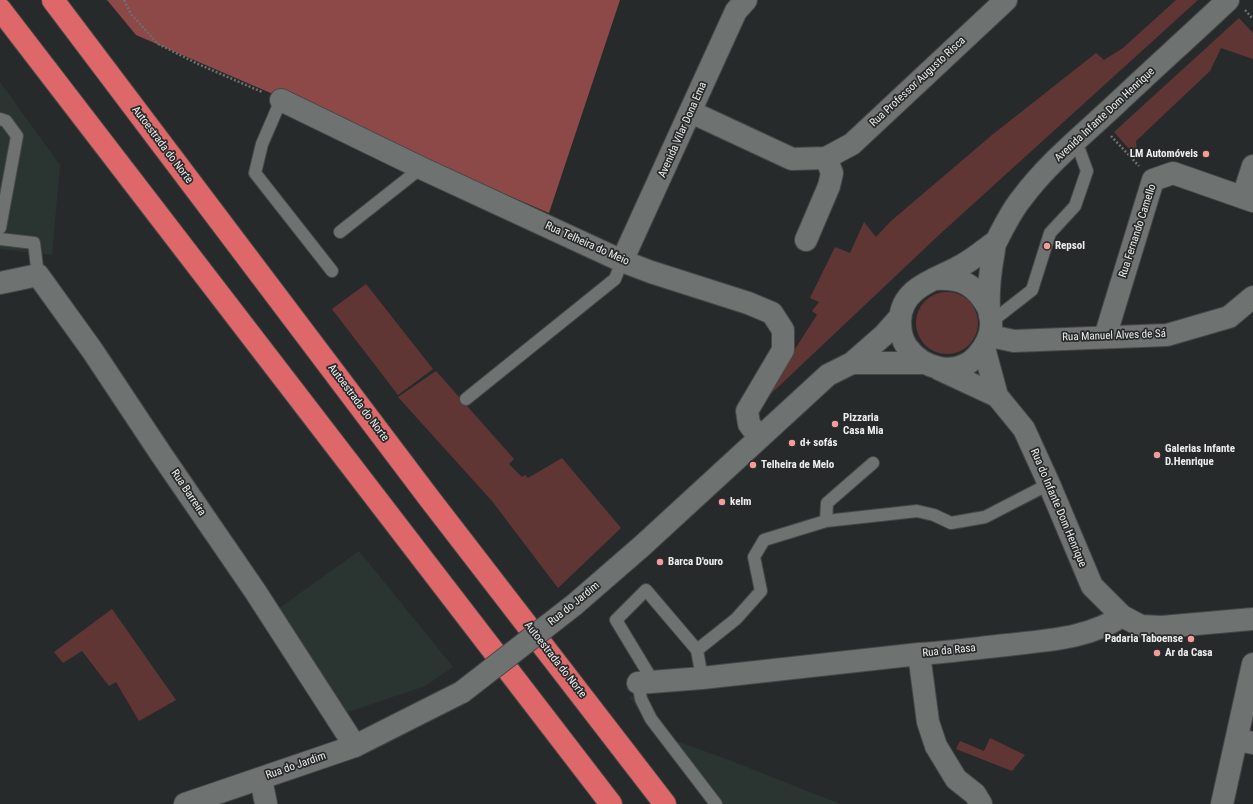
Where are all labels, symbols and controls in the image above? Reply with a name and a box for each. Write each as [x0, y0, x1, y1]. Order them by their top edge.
street label: Rua Professor Augusto Risca [867, 34, 969, 130]
street label: Avenida Infante Dom Henrique [1052, 65, 1158, 165]
street label: Avenida Vilar Dona Ema [656, 80, 710, 180]
street label: Autoestrada do Norte [129, 104, 195, 186]
place label: LM Automóveis [1130, 147, 1198, 161]
marker: LM Automóveis [1201, 149, 1211, 159]
street label: Rua Fernando Camello [1117, 183, 1159, 279]
street label: Rua Telheira do Meio [543, 220, 631, 268]
place label: Repsol [1055, 239, 1085, 253]
marker: Repsol [1042, 241, 1052, 251]
street label: Rua Manuel Alves de Sá [1062, 328, 1166, 344]
street label: Autoestrada do Norte [325, 362, 391, 444]
place label: Pizzaria Casa Mia [843, 411, 883, 437]
marker: Pizzaria Casa Mia [830, 419, 840, 429]
place label: d+ sofás [800, 436, 837, 450]
marker: d+ sofás [787, 438, 797, 448]
place label: Galerias Infante D.Henrique [1165, 442, 1235, 468]
street label: Rua do Infante Dom Henrique [1027, 447, 1089, 569]
marker: Galerias Infante D.Henrique [1152, 450, 1162, 460]
place label: Telheira de Melo [761, 458, 834, 472]
marker: Telheira de Melo [748, 460, 758, 470]
street label: Rua Barreira [168, 467, 208, 519]
place label: kelm [730, 495, 751, 509]
marker: kelm [717, 497, 727, 507]
place label: Barca D'ouro [668, 555, 723, 569]
marker: Barca D'ouro [655, 557, 665, 567]
street label: Rua do Jardim [546, 579, 602, 629]
street label: Autoestrada do Norte [521, 619, 589, 701]
place label: Padaria Taboense [1105, 632, 1183, 646]
marker: Padaria Taboense [1186, 634, 1196, 644]
street label: Rua da Rasa [922, 642, 976, 660]
place label: Ar da Casa [1165, 646, 1213, 660]
marker: Ar da Casa [1152, 648, 1162, 658]
street label: Rua do Jardim [264, 750, 328, 782]

